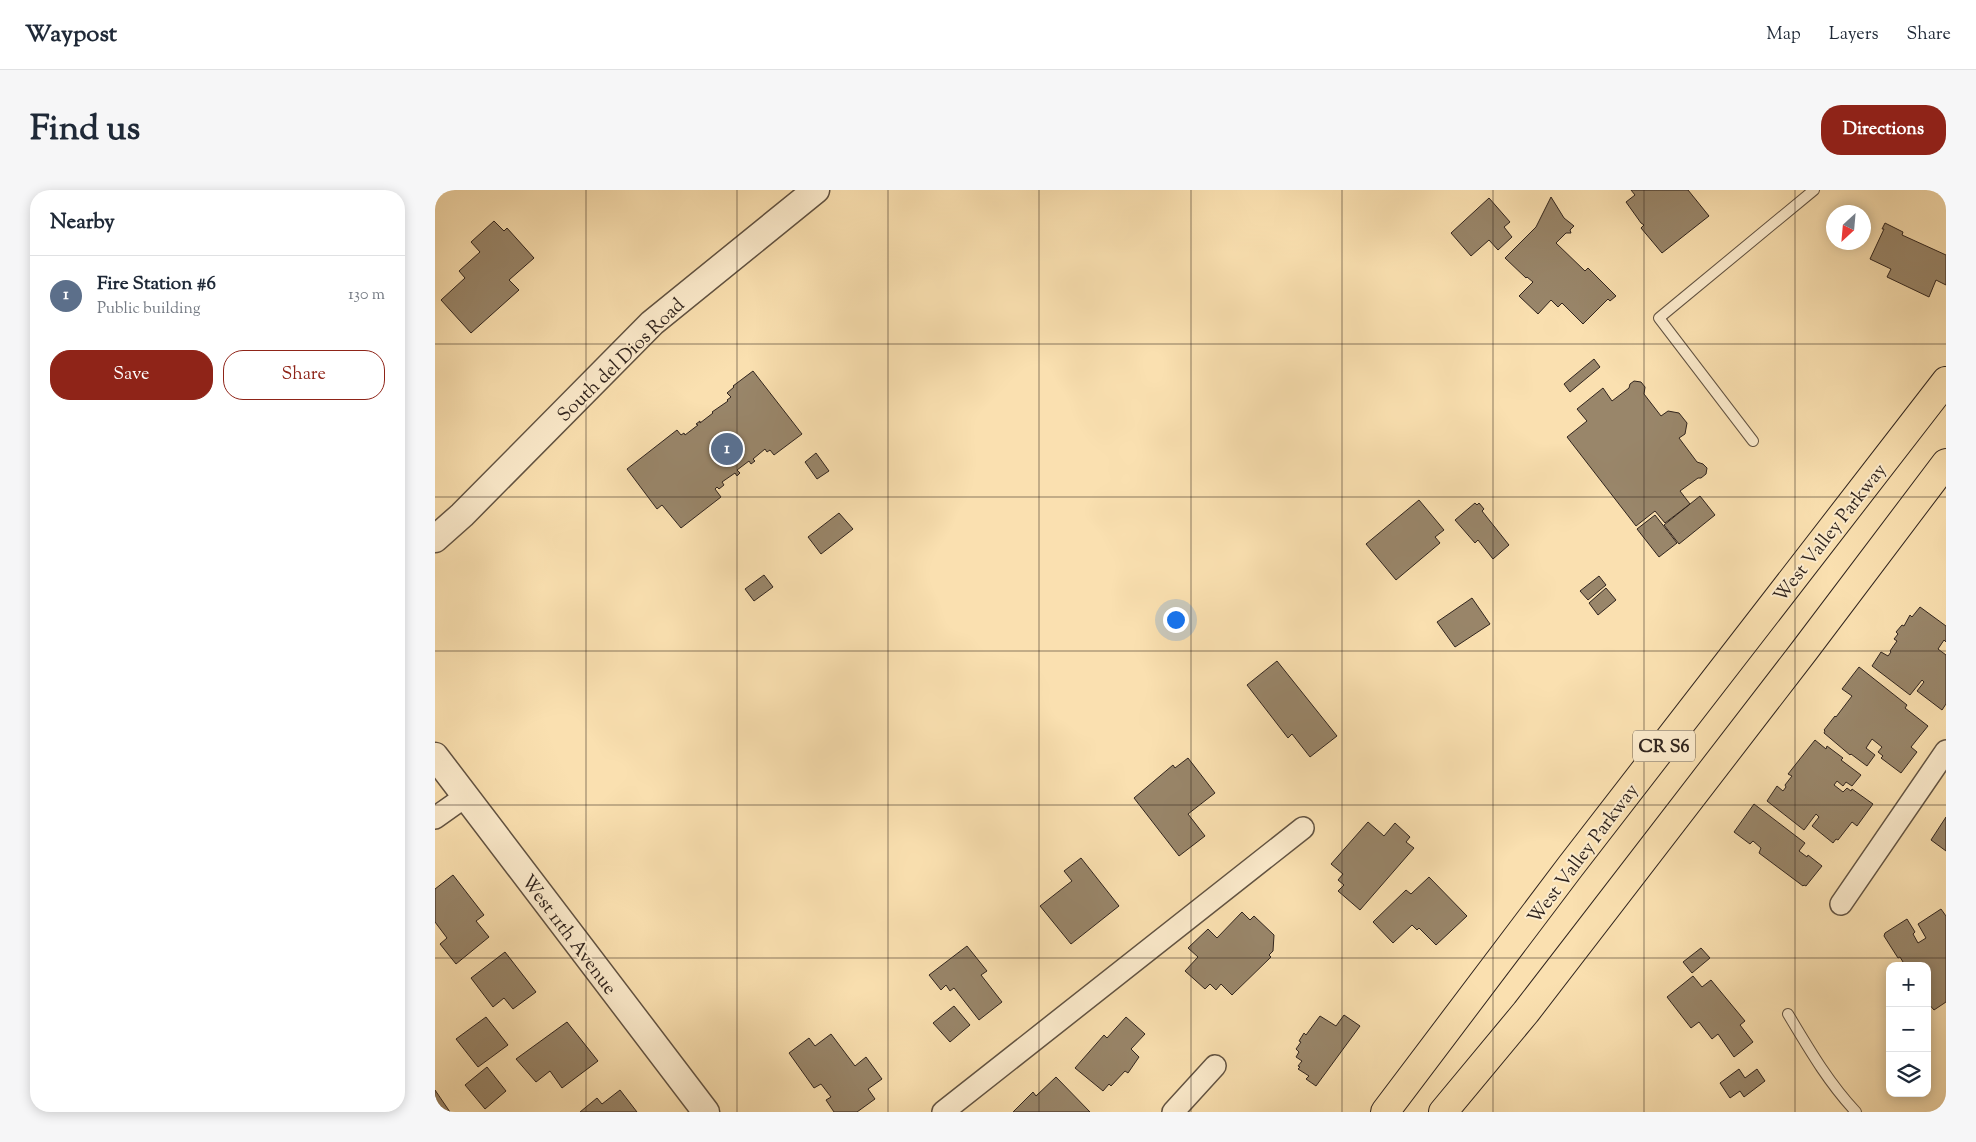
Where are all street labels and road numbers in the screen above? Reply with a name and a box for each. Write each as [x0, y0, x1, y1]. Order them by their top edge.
street label: South del Dios Road [552, 293, 692, 429]
street label: West Valley Parkway [1768, 458, 1894, 609]
road number: CR S6 [1633, 730, 1695, 762]
street label: West Valley Parkway [1522, 778, 1646, 930]
street label: West 11th Avenue [514, 870, 622, 1001]

